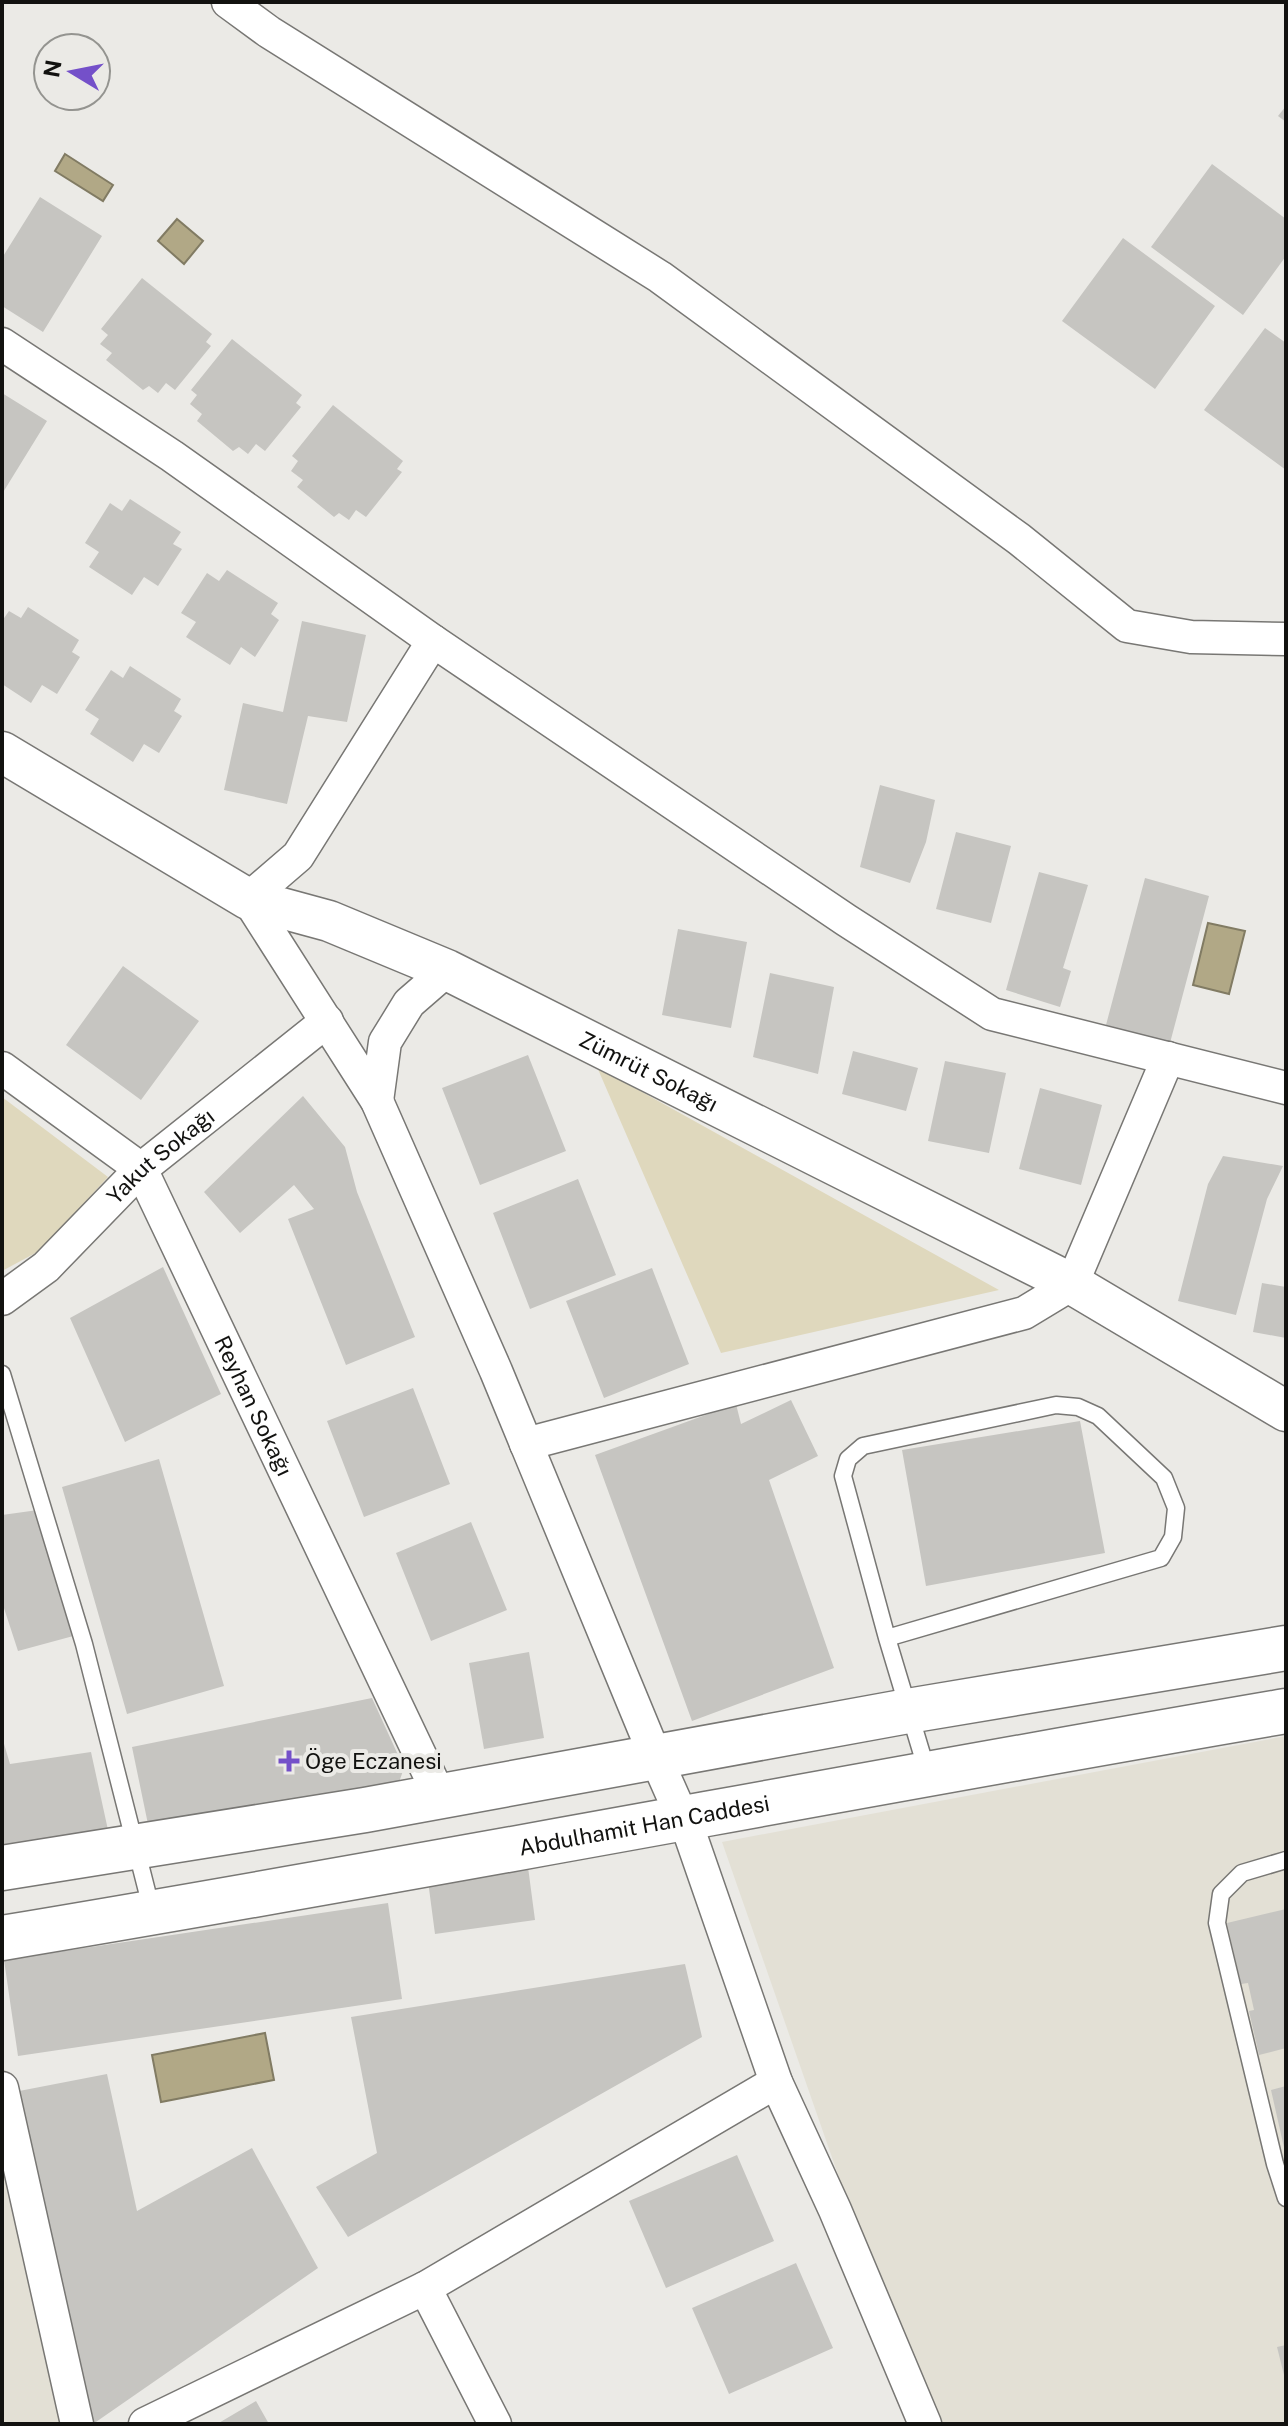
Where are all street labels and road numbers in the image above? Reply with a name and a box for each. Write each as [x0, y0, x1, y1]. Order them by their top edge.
street label: Zümrüt Sokağı [575, 1026, 722, 1117]
street label: Yakut Sokağı [101, 1103, 219, 1209]
street label: Reyhan Sokağı [209, 1332, 298, 1480]
street label: Abdulhamit Han Caddesi [517, 1790, 771, 1861]

